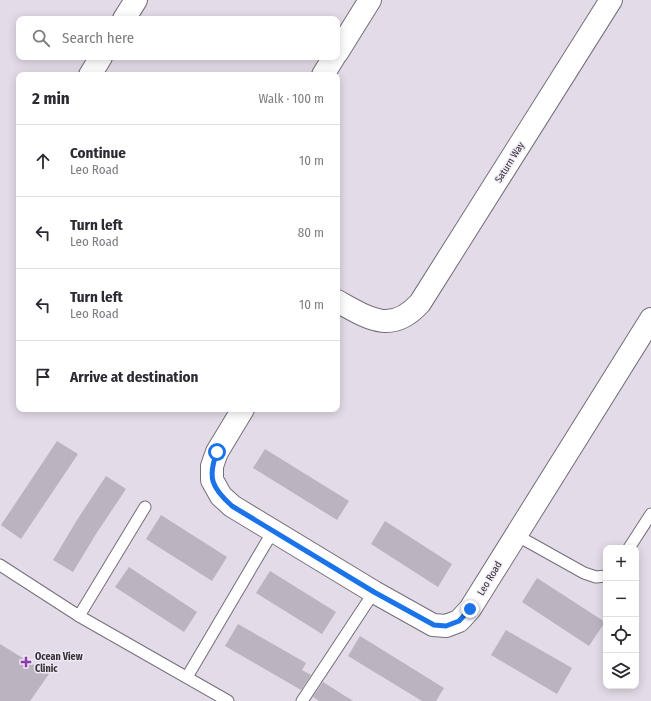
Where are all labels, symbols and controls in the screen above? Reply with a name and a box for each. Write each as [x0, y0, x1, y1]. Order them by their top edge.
search box [16, 16, 340, 60]
icon: search [30, 27, 52, 49]
text: Search here [62, 29, 134, 47]
text: 2 min [32, 88, 70, 109]
text: Walk · 100 m [258, 91, 324, 106]
street label: Saturn Way [493, 139, 527, 185]
text: Continue [70, 144, 126, 162]
icon: ahead [32, 150, 54, 172]
text: 10 m [299, 153, 324, 168]
text: Leo Road [70, 162, 119, 177]
text: Turn left [70, 216, 123, 234]
icon: left [32, 222, 54, 244]
text: 80 m [298, 225, 324, 240]
text: Leo Road [70, 234, 119, 249]
text: Turn left [70, 288, 123, 306]
icon: left [32, 294, 54, 316]
text: 10 m [299, 297, 324, 312]
text: Leo Road [70, 306, 119, 321]
icon: arrive [32, 366, 54, 388]
text: Arrive at destination [70, 368, 198, 386]
route start [208, 443, 226, 461]
map controls [603, 545, 639, 689]
button: + [603, 545, 639, 581]
street label: Leo Road [475, 559, 505, 598]
button: − [603, 581, 639, 617]
route end [461, 600, 479, 618]
button: locate [603, 617, 639, 653]
place label: Ocean View Clinic [35, 651, 83, 675]
button: layers [603, 653, 639, 689]
marker: Ocean View Clinic [20, 656, 32, 668]

